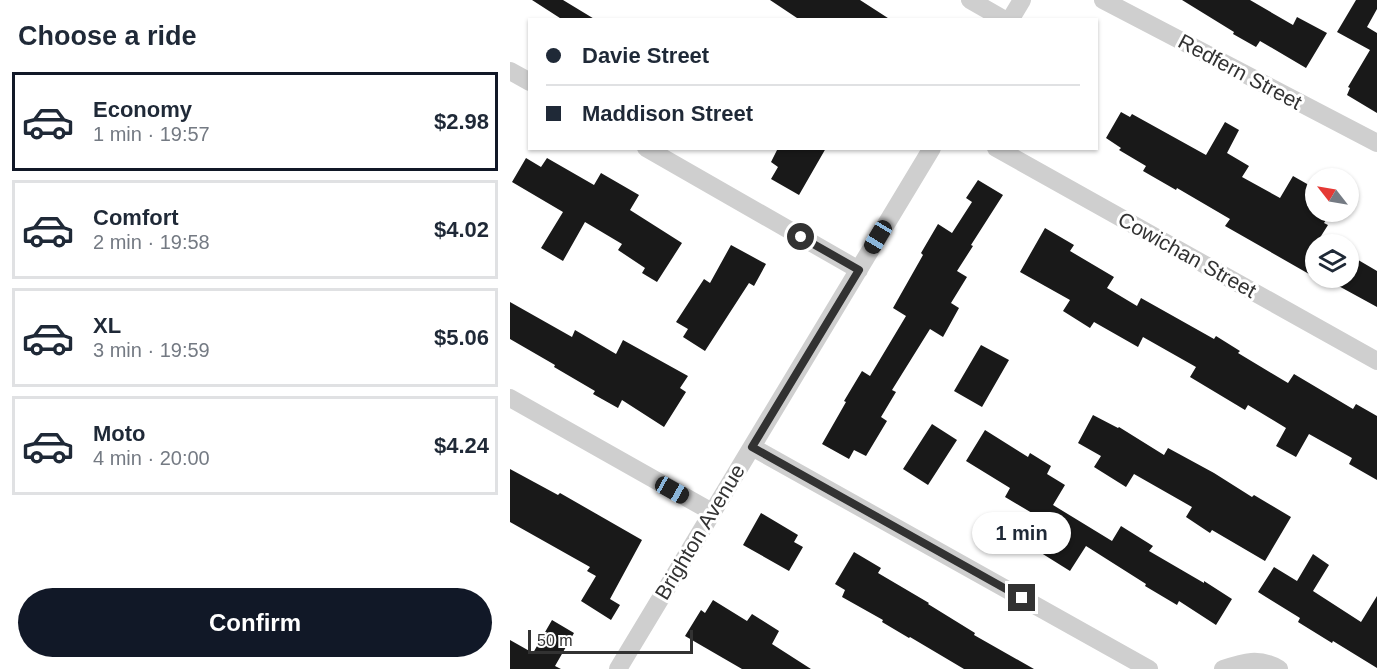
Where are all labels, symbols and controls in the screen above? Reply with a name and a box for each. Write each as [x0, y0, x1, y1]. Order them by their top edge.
text: Choose a ride [18, 21, 197, 51]
street label: Redfern Street [1175, 29, 1306, 114]
text: Davie Street [582, 43, 709, 68]
icon: car [21, 95, 75, 149]
text: Economy [93, 97, 192, 122]
text: Maddison Street [582, 101, 753, 126]
text: $2.98 [434, 109, 489, 134]
text: 1 min · 19:57 [93, 123, 210, 145]
north arrow [1305, 168, 1359, 222]
map controls [1305, 168, 1359, 288]
icon: car [21, 203, 75, 257]
text: Comfort [93, 205, 179, 230]
street label: Cowichan Street [1114, 207, 1260, 302]
text: $4.02 [434, 217, 489, 242]
car [861, 217, 895, 257]
route start [787, 223, 814, 250]
text: 2 min · 19:58 [93, 231, 210, 253]
button: layers [1305, 234, 1359, 288]
icon: car [21, 311, 75, 365]
text: XL [93, 313, 121, 338]
text: $5.06 [434, 325, 489, 350]
text: 3 min · 19:59 [93, 339, 210, 361]
icon: car [21, 419, 75, 473]
text: Moto [93, 421, 146, 446]
text: $4.24 [434, 433, 489, 458]
text: 4 min · 20:00 [93, 447, 210, 469]
street label: Brighton Avenue [650, 460, 749, 604]
car [652, 473, 692, 507]
callout: 1 min [972, 511, 1072, 553]
text: 1 min [995, 522, 1048, 544]
route end [1008, 584, 1035, 611]
button: Confirm [18, 588, 492, 657]
scale bar [528, 627, 693, 654]
text: 50 m [537, 632, 573, 649]

